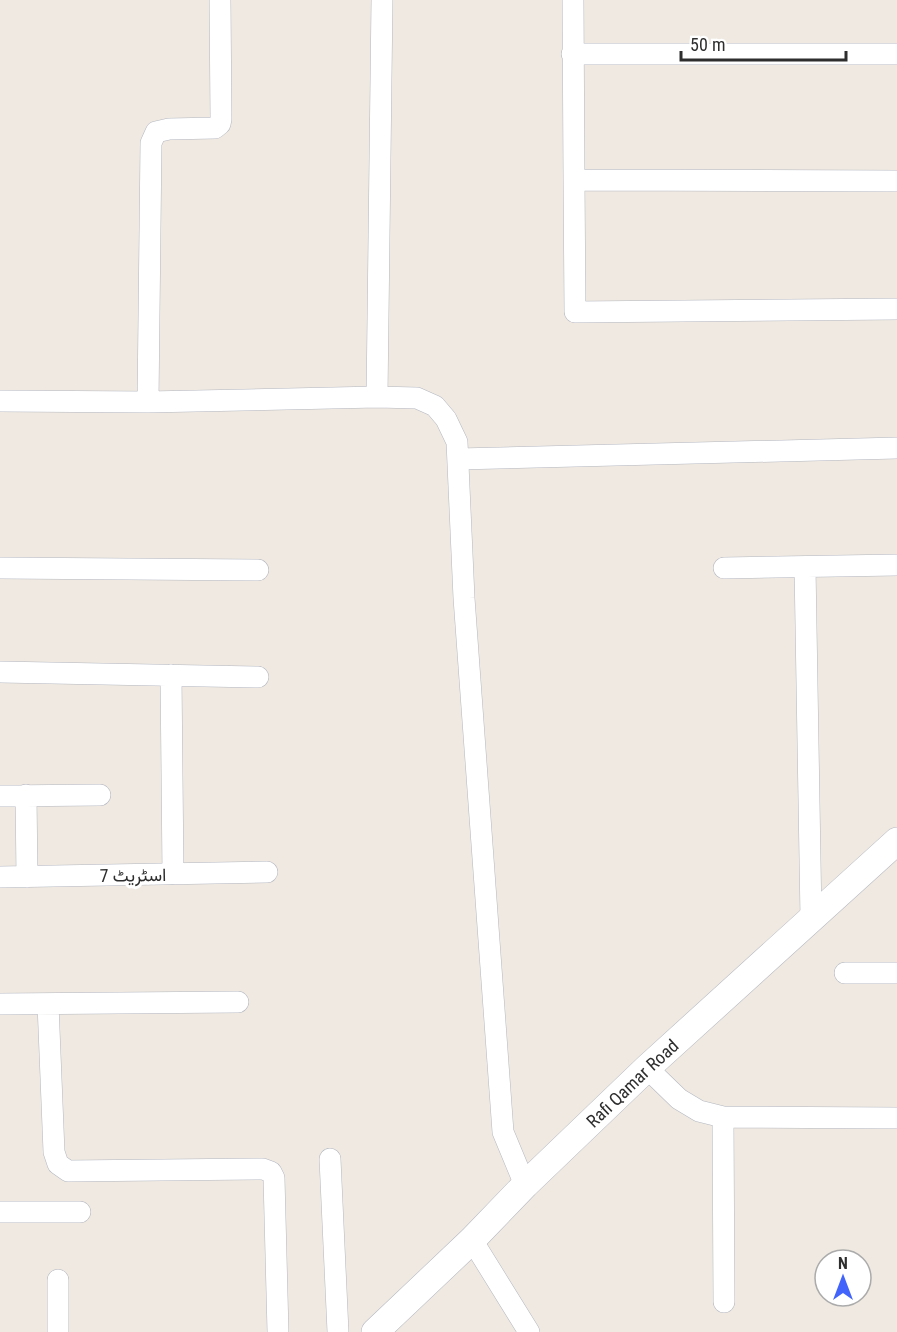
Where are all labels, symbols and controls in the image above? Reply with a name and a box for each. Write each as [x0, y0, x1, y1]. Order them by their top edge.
scale bar [681, 24, 846, 62]
text: 50 m [690, 34, 725, 55]
street label: اسٹریٹ 7 [99, 864, 167, 887]
street label: Rafi Qamar Road [582, 1035, 682, 1131]
north arrow [813, 1248, 873, 1308]
text: N [838, 1254, 848, 1273]

